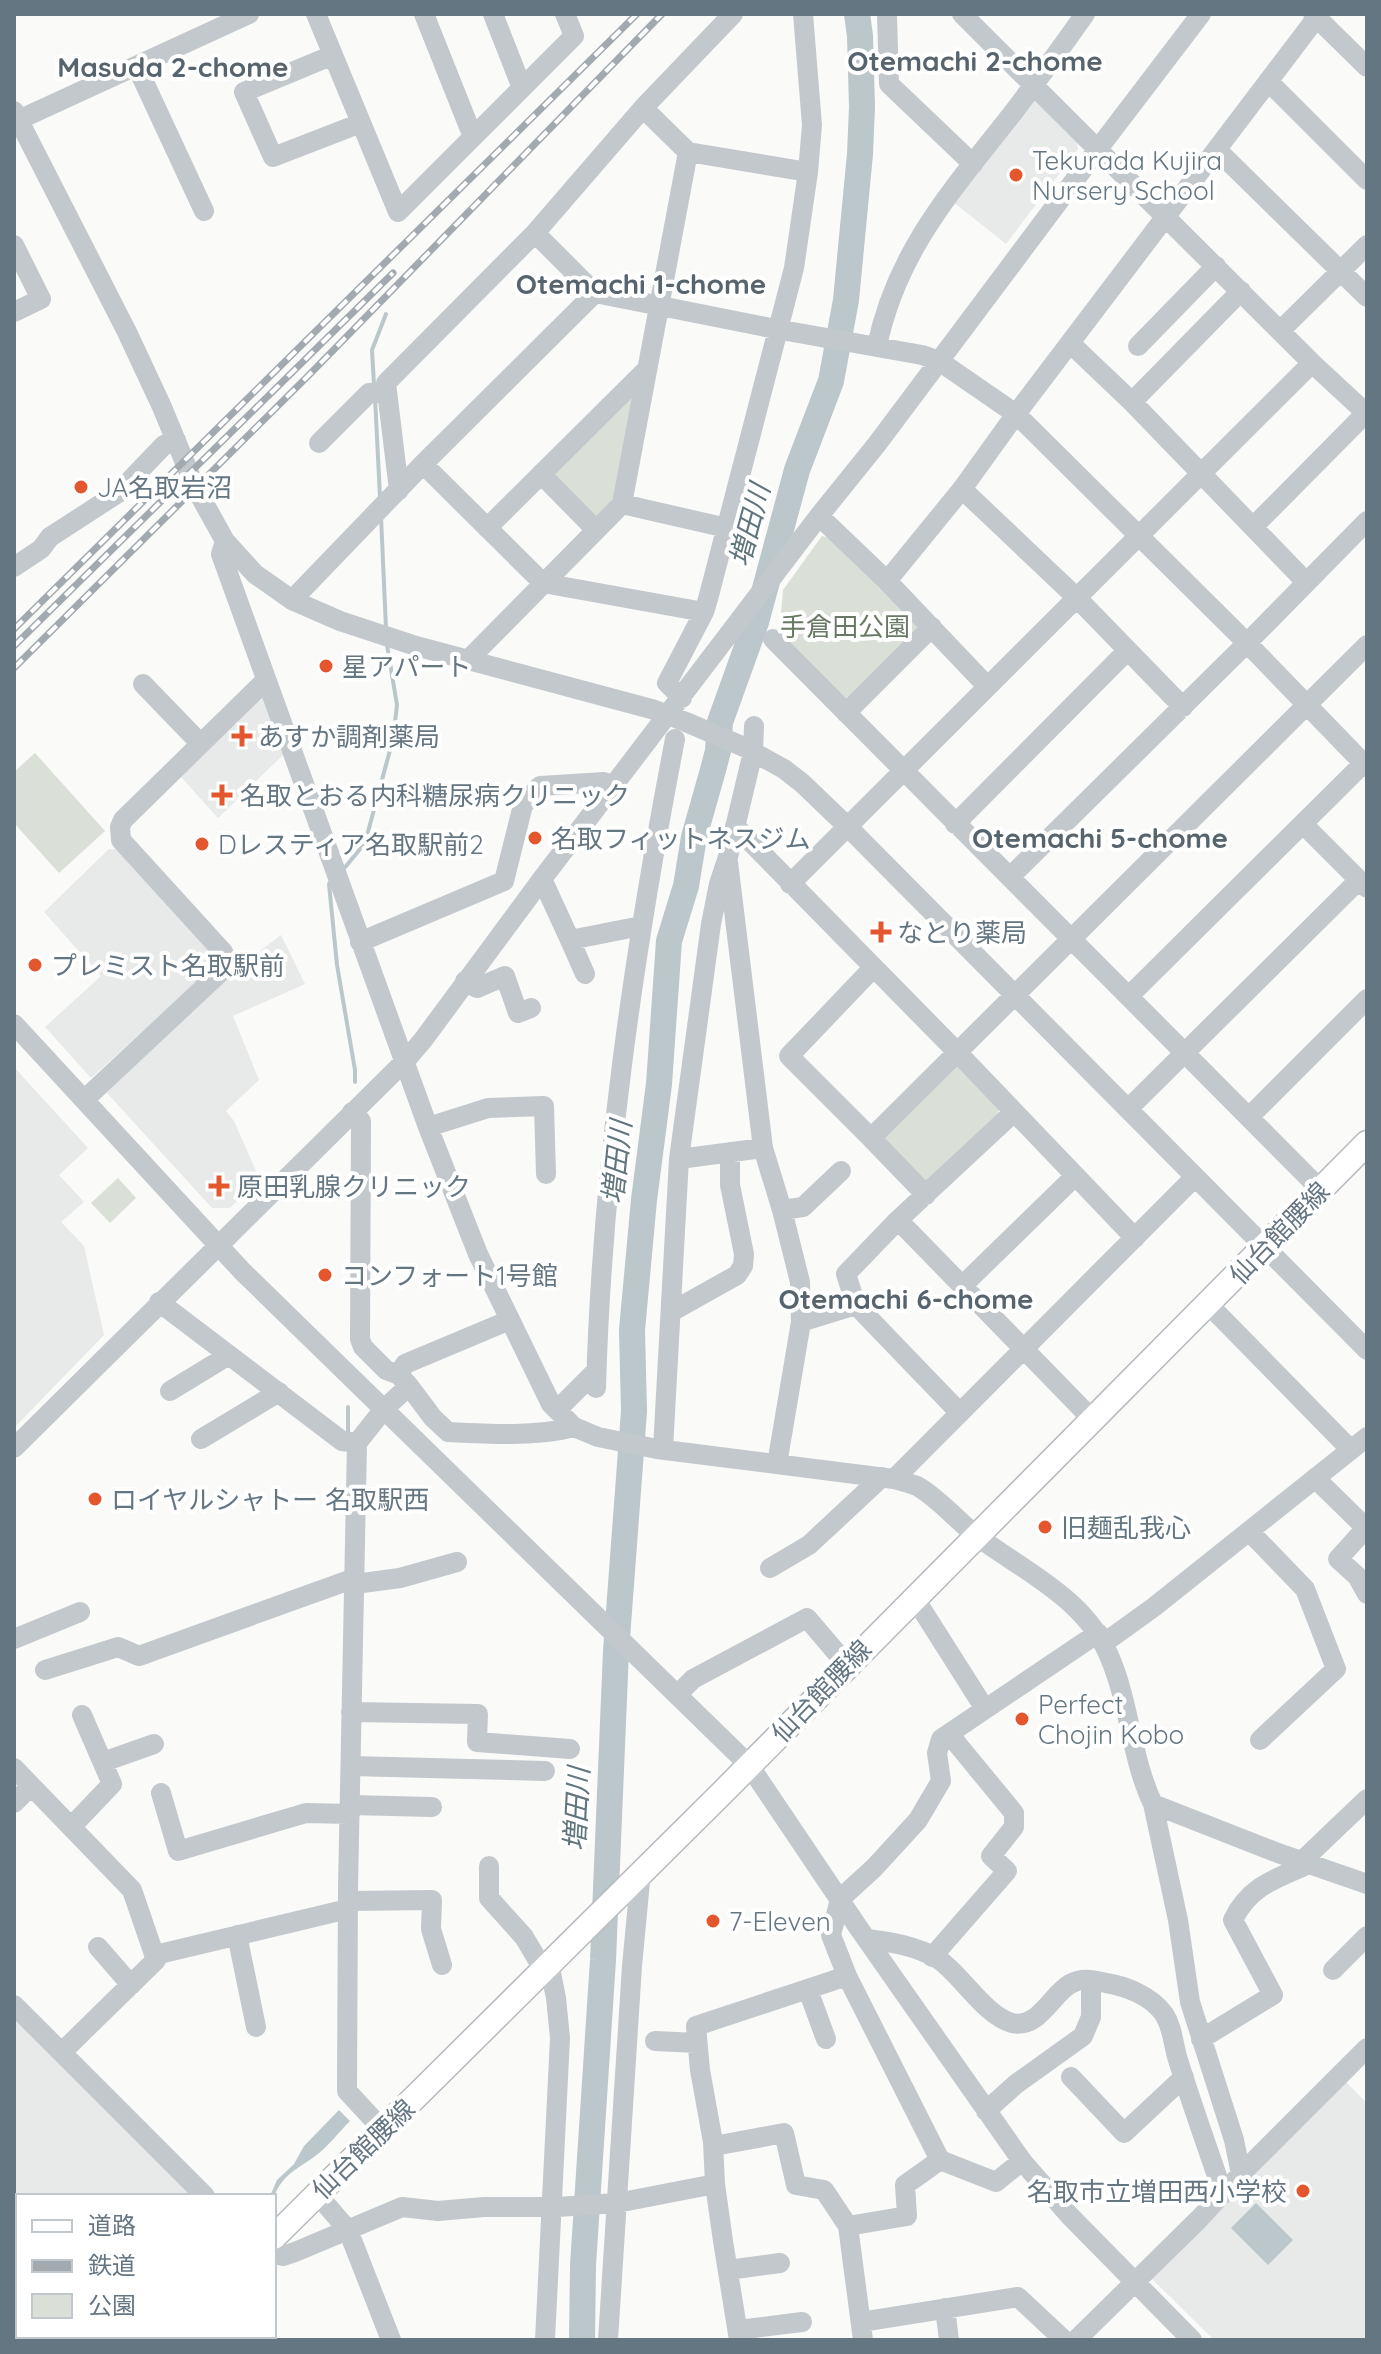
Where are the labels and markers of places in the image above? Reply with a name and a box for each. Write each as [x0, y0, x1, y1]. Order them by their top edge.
place label: Tekurada Kujira Nursery School [1032, 144, 1222, 207]
marker: Tekurada Kujira Nursery School [1007, 166, 1025, 184]
place label: JA名取岩沼 [97, 471, 232, 504]
marker: JA名取岩沼 [72, 478, 90, 496]
place label: 星アパート [342, 650, 471, 683]
marker: 星アパート [317, 657, 335, 675]
place label: あすか調剤薬局 [258, 720, 440, 753]
marker: あすか調剤薬局 [233, 727, 251, 745]
place label: 名取とおる内科糖尿病クリニック [240, 779, 630, 812]
marker: 名取とおる内科糖尿病クリニック [211, 784, 233, 806]
place label: 名取フィットネスジム [551, 822, 810, 855]
place label: Dレスティア名取駅前2 [218, 828, 484, 861]
marker: 名取フィットネスジム [526, 829, 544, 847]
marker: Dレスティア名取駅前2 [193, 835, 211, 853]
place label: なとり薬局 [897, 916, 1027, 949]
marker: なとり薬局 [872, 923, 890, 941]
place label: プレミスト名取駅前 [51, 949, 285, 982]
marker: プレミスト名取駅前 [26, 956, 44, 974]
place label: 原田乳腺クリニック [237, 1170, 471, 1203]
marker: 原田乳腺クリニック [208, 1175, 230, 1197]
place label: コンフォート1号館 [341, 1259, 558, 1292]
marker: コンフォート1号館 [316, 1266, 334, 1284]
place label: ロイヤルシャトー 名取駅西 [111, 1483, 429, 1516]
marker: ロイヤルシャトー 名取駅西 [86, 1490, 104, 1508]
place label: 旧麺乱我心 [1061, 1511, 1191, 1544]
marker: 旧麺乱我心 [1036, 1518, 1054, 1536]
place label: Perfect Chojin Kobo [1038, 1688, 1184, 1751]
marker: Perfect Chojin Kobo [1013, 1710, 1031, 1728]
place label: 7-Eleven [729, 1905, 831, 1938]
marker: 7-Eleven [704, 1912, 722, 1930]
place label: 名取市立増田西小学校 [1027, 2175, 1287, 2208]
marker: 名取市立増田西小学校 [1294, 2182, 1312, 2200]

